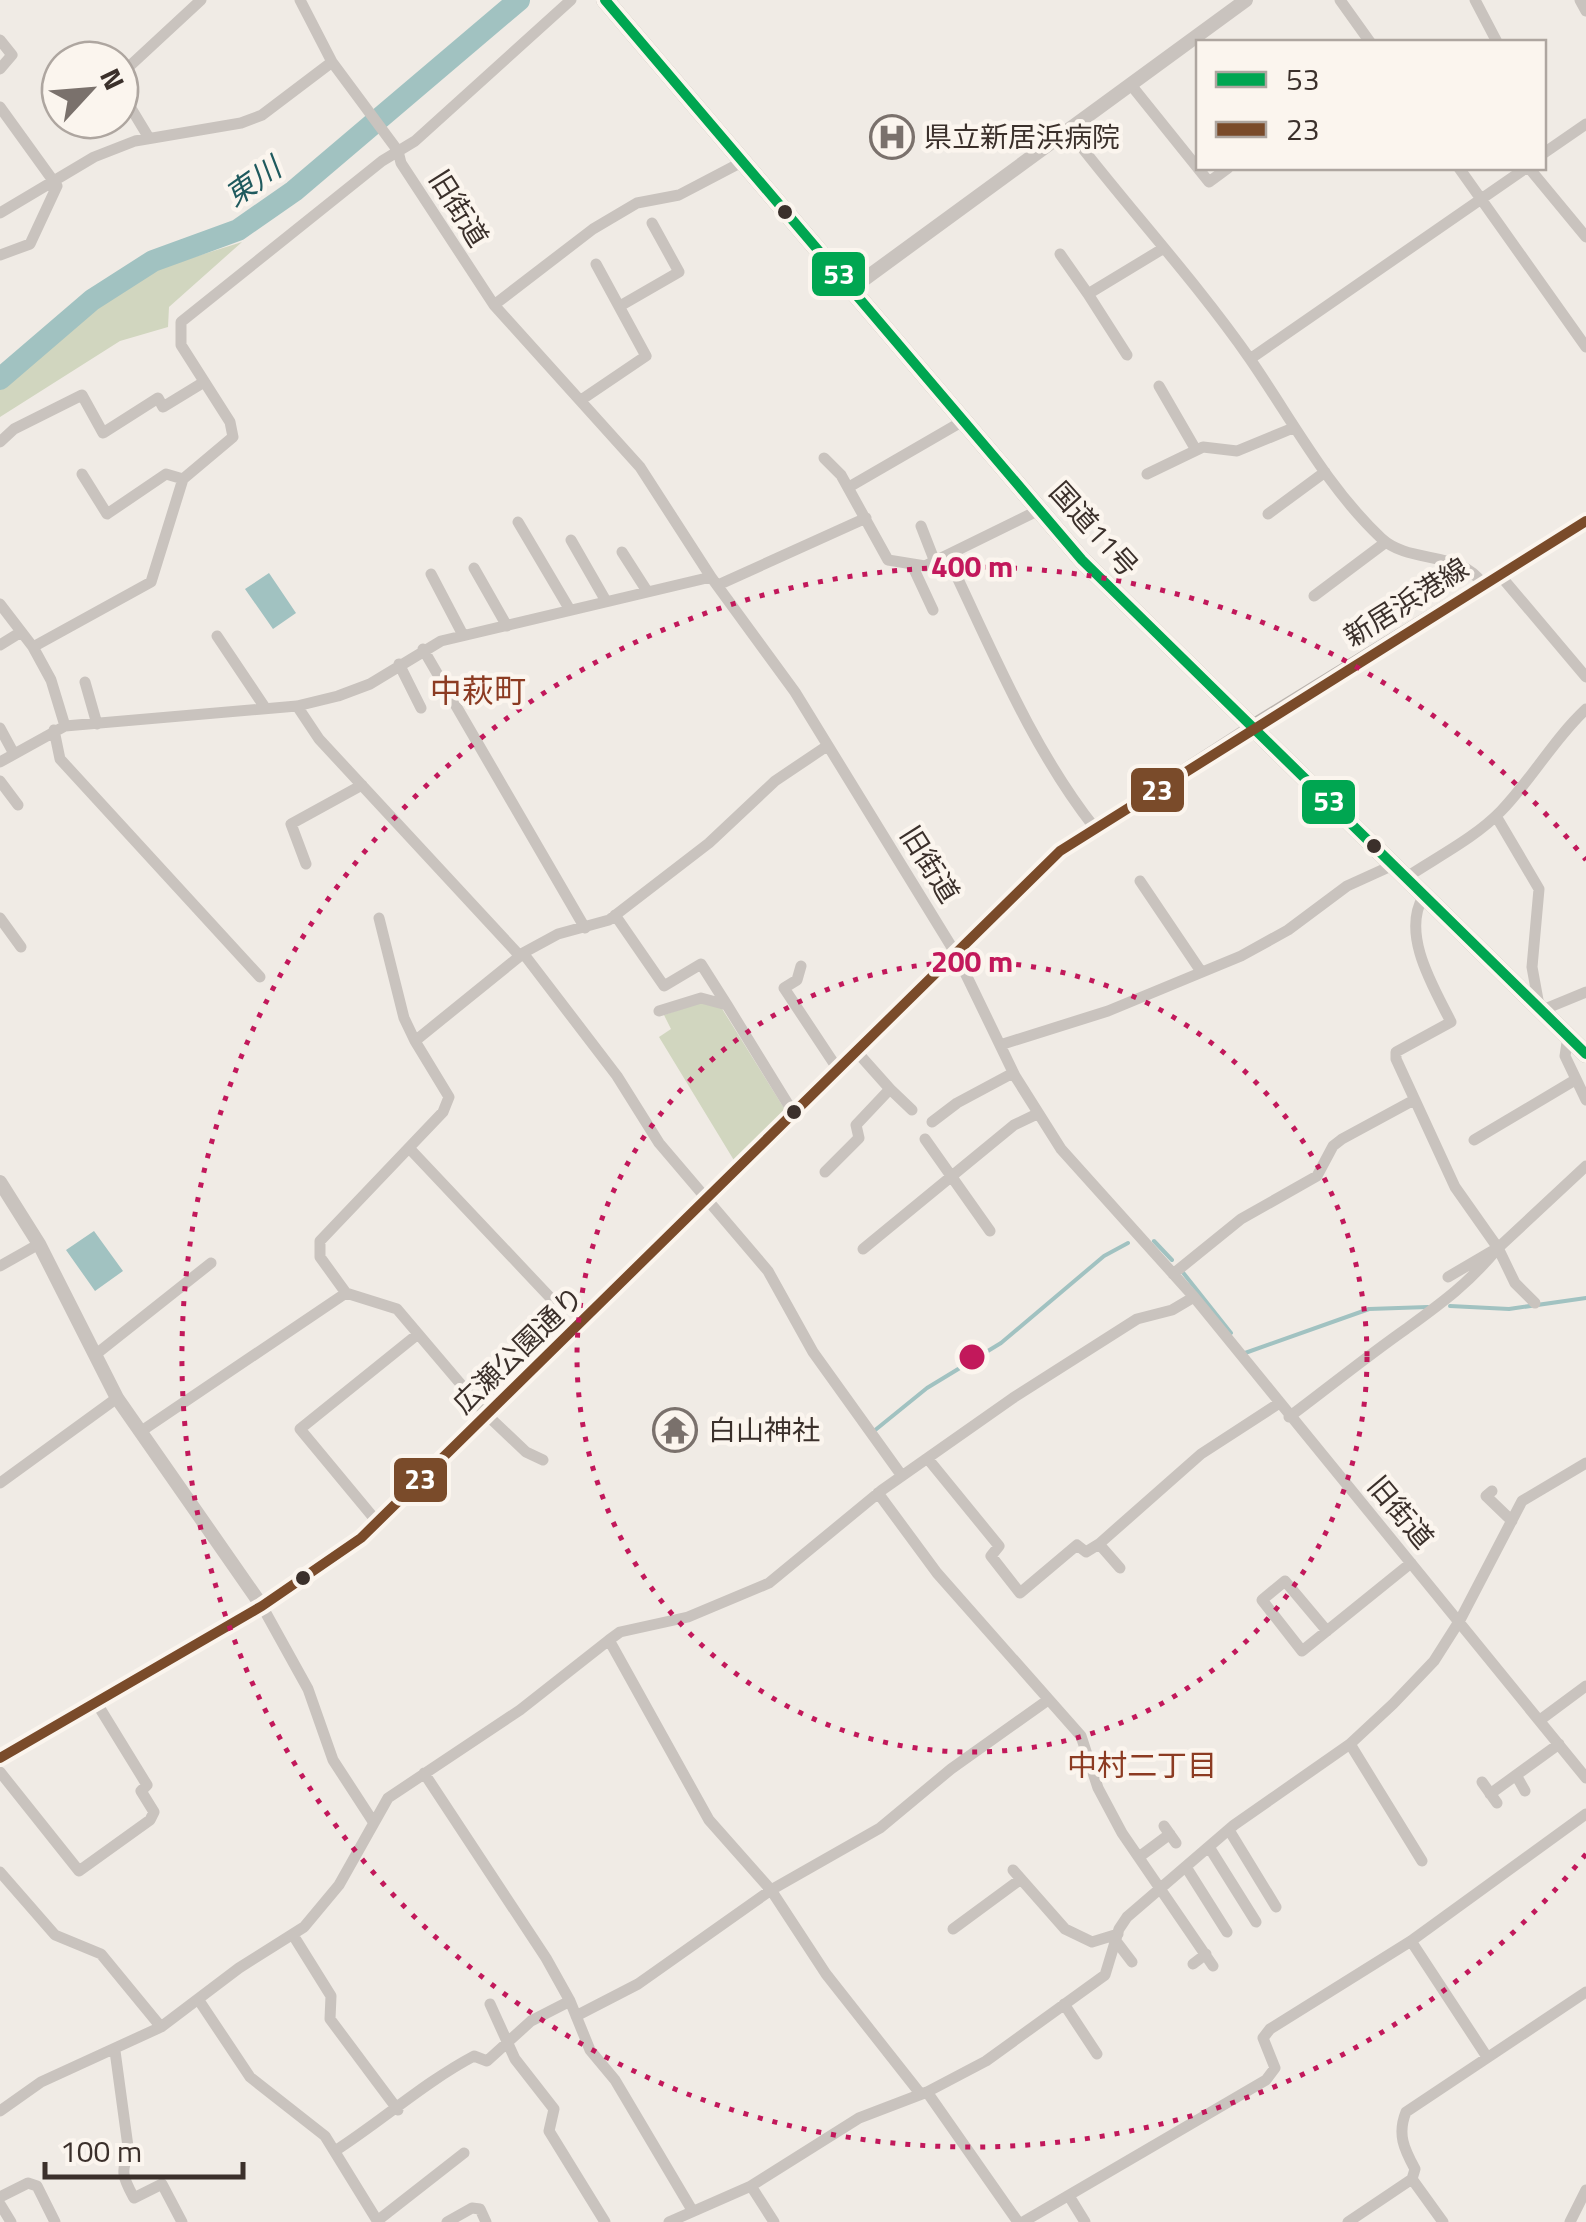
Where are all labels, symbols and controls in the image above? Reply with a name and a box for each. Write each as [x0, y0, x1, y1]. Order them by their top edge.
north arrow [40, 40, 140, 140]
legend [1196, 40, 1546, 170]
text: 53 [1286, 56, 1320, 102]
text: N [89, 61, 136, 97]
text: 23 [1286, 106, 1320, 152]
hospital icon: 県立新居浜病院 [869, 114, 915, 160]
place label: 県立新居浜病院 [924, 115, 1120, 158]
water label: 東川 [215, 143, 293, 217]
street label: 旧街道 [419, 161, 500, 255]
unlabelled marker [775, 202, 795, 222]
line badge: 53 [810, 250, 867, 298]
text: 53 [823, 252, 855, 295]
street label: 国道11号 [1040, 471, 1149, 586]
text: 400 m [931, 543, 1013, 589]
street label: 新居浜港線 [1335, 546, 1476, 657]
district label: 中萩町 [430, 666, 526, 714]
line badge: 23 [1129, 766, 1186, 814]
text: 23 [1141, 768, 1173, 811]
line badge: 53 [1300, 778, 1357, 826]
text: 53 [1313, 779, 1345, 822]
street label: 旧街道 [890, 817, 971, 911]
unlabelled marker [1364, 836, 1384, 856]
text: 200 m [931, 938, 1013, 984]
unlabelled marker [784, 1102, 804, 1122]
street label: 広瀬公園通り [442, 1276, 593, 1423]
centre of rings [954, 1339, 990, 1375]
temple icon: 白山神社 [652, 1407, 698, 1453]
place label: 白山神社 [708, 1408, 820, 1451]
line badge: 23 [392, 1456, 449, 1504]
text: 23 [404, 1457, 436, 1500]
street label: 旧街道 [1358, 1466, 1445, 1558]
unlabelled marker [293, 1568, 313, 1588]
district label: 中村二丁目 [1067, 1742, 1217, 1788]
scale bar [45, 2117, 242, 2179]
text: 100 m [60, 2128, 142, 2174]

